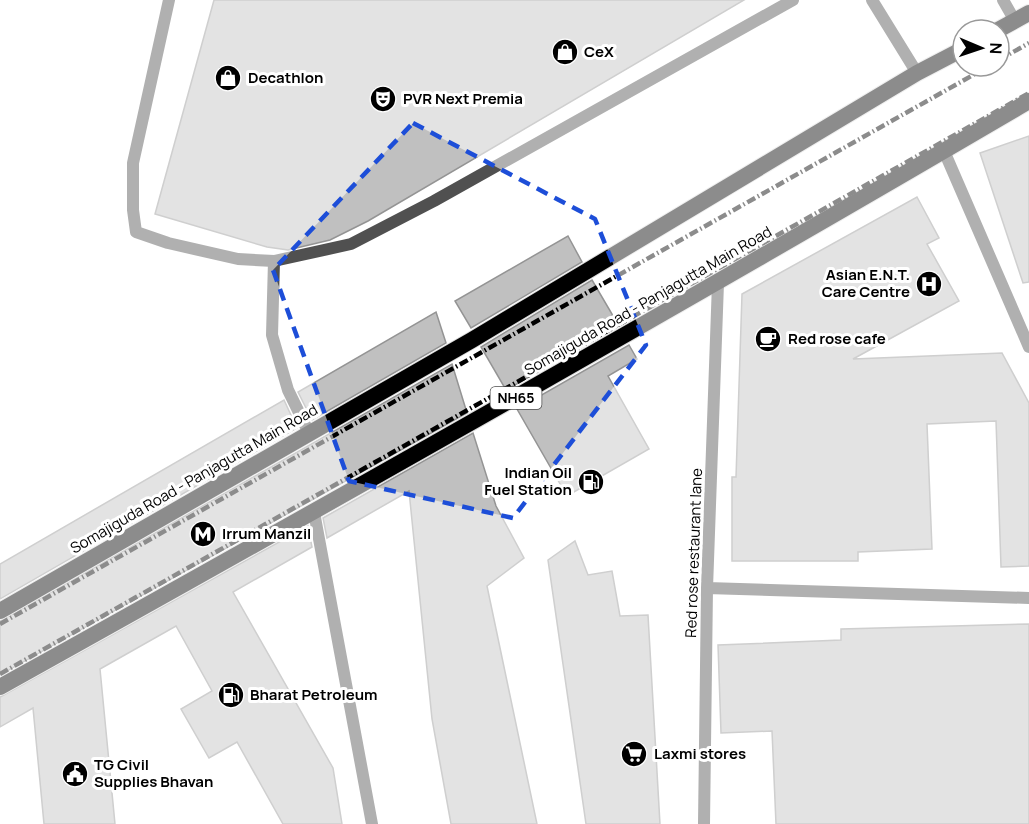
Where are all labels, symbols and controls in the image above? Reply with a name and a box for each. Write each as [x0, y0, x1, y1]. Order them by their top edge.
north arrow [951, 18, 1011, 78]
shop icon: CeX [550, 37, 580, 67]
place label: CeX [584, 41, 614, 62]
text: N [985, 42, 1007, 55]
shop icon: Decathlon [213, 63, 243, 93]
place label: Decathlon [248, 67, 323, 88]
theatre icon: PVR Next Premia [368, 84, 398, 114]
place label: PVR Next Premia [403, 88, 523, 109]
street label: Somajiguda Road - Panjagutta Main Road [520, 221, 775, 380]
place label: Asian E.N.T. Care Centre [822, 264, 910, 302]
hospital icon: Asian E.N.T. Care Centre [914, 269, 944, 299]
cafe icon: Red rose cafe [753, 324, 783, 354]
place label: Red rose cafe [788, 328, 886, 349]
road number: NH65 [490, 387, 542, 409]
street label: Somajiguda Road - Panjagutta Main Road [66, 399, 321, 558]
place label: Indian Oil Fuel Station [484, 462, 572, 500]
fuel station icon: Indian Oil Fuel Station [576, 467, 606, 497]
street label: Red rose restaurant lane [680, 468, 707, 638]
metro station icon: Irrum Manzil [188, 519, 218, 549]
place label: Irrum Manzil [222, 523, 311, 544]
fuel station icon: Bharat Petroleum [216, 680, 246, 710]
place label: Bharat Petroleum [250, 684, 378, 705]
supermarket icon: Laxmi stores [619, 739, 649, 769]
place label: Laxmi stores [654, 743, 746, 764]
place label: TG Civil Supplies Bhavan [94, 754, 213, 792]
public building icon: TG Civil Supplies Bhavan [60, 759, 90, 789]

